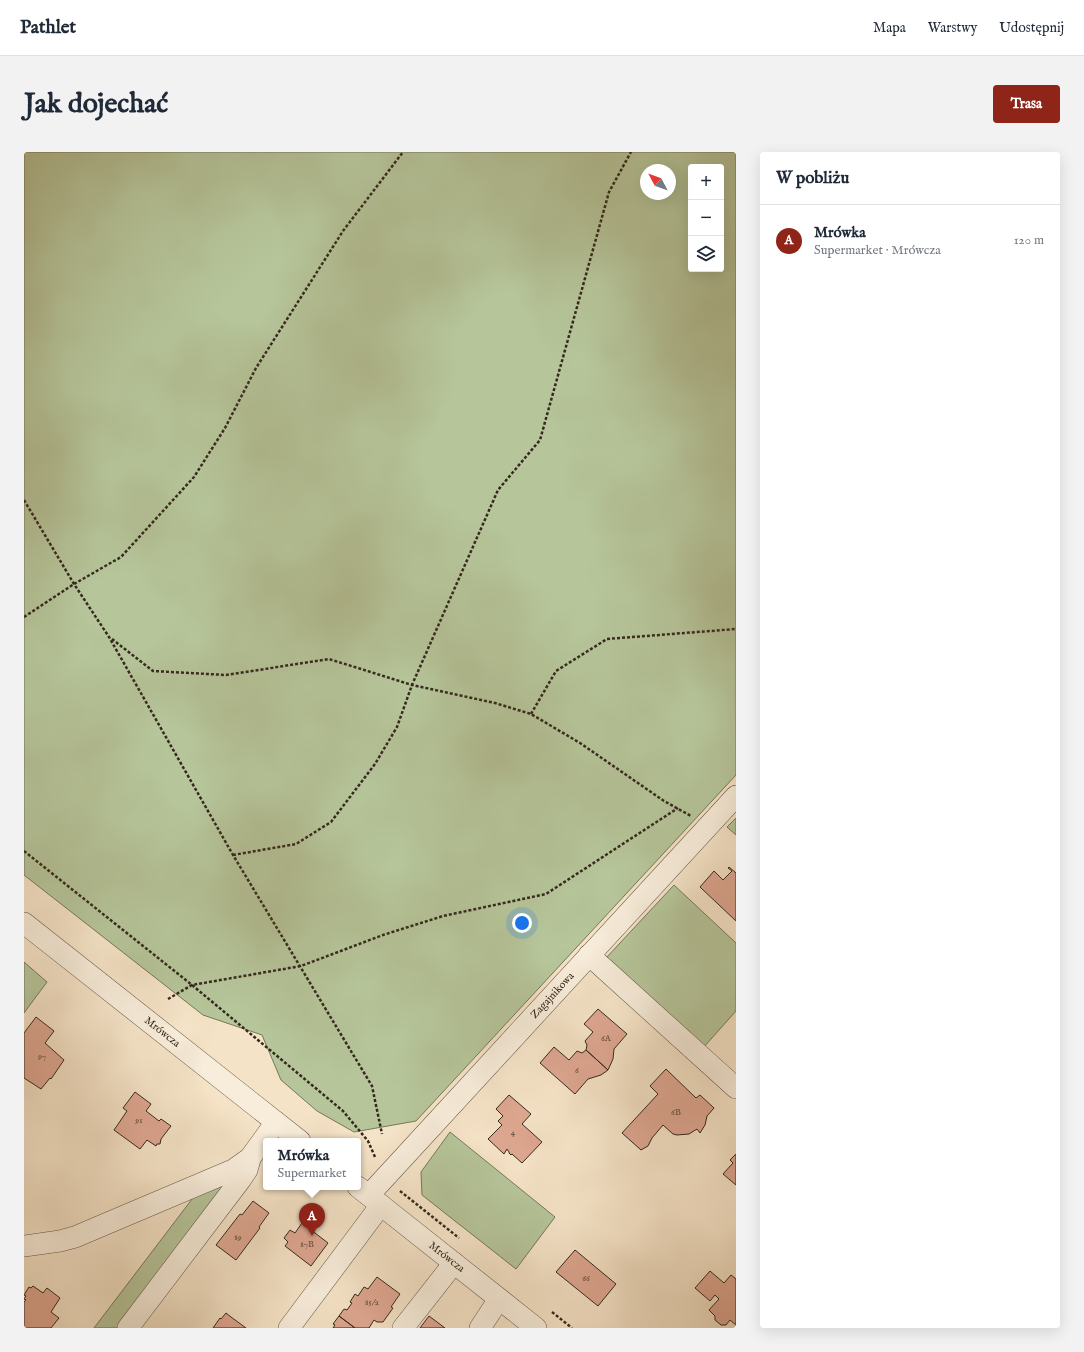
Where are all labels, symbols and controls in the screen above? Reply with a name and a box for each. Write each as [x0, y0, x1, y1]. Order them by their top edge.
text: Pathlet [20, 16, 76, 40]
text: Mapa [873, 19, 906, 37]
text: Warstwy [928, 19, 977, 37]
text: Udostępnij [999, 19, 1064, 37]
button: Trasa [993, 85, 1060, 123]
text: Jak dojechać [24, 87, 168, 122]
north arrow [640, 164, 676, 200]
map controls [688, 164, 724, 272]
button: + [688, 164, 724, 200]
text: W pobliżu [776, 168, 849, 189]
button: − [688, 200, 724, 236]
text: Mrówka [814, 223, 866, 242]
text: A [785, 232, 793, 249]
text: 120 m [1014, 232, 1044, 249]
button: layers [688, 236, 724, 272]
text: Supermarket · Mrówcza [814, 242, 941, 259]
your location [512, 913, 532, 933]
street label: Zagajnikowa [528, 969, 577, 1022]
street label: Mrówcza [141, 1014, 183, 1051]
house number: 6A [601, 1033, 612, 1044]
house number: 97 [37, 1051, 46, 1062]
house number: 6 [575, 1065, 579, 1076]
house number: 6B [671, 1107, 681, 1118]
house number: 91 [134, 1115, 143, 1126]
house number: 4 [511, 1127, 516, 1138]
popup [263, 1138, 361, 1190]
text: Mrówka [278, 1146, 329, 1165]
text: Supermarket [278, 1165, 346, 1182]
pin: A [299, 1203, 325, 1236]
house number: 89 [234, 1232, 242, 1243]
house number: 87B [300, 1239, 314, 1250]
street label: Mrówcza [426, 1239, 468, 1276]
house number: 66 [582, 1273, 590, 1284]
house number: 85/2 [365, 1297, 379, 1308]

